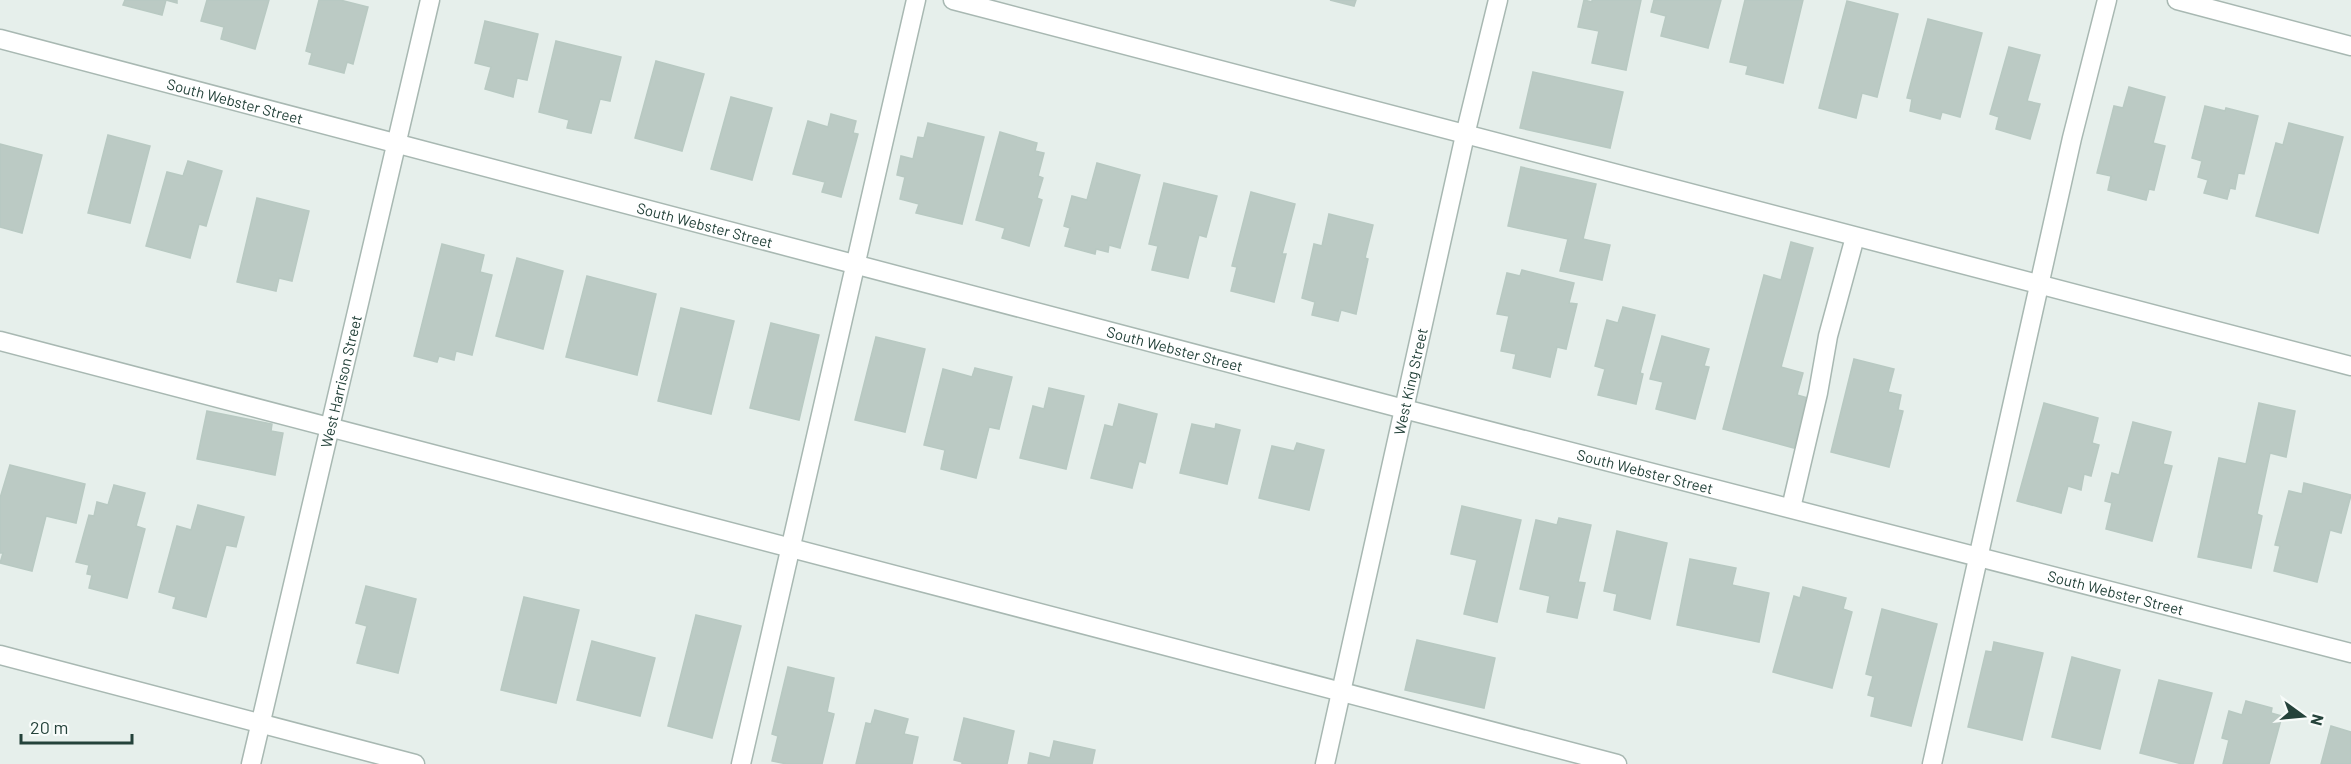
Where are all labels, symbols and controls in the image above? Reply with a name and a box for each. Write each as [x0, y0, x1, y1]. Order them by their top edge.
street label: South Webster Street [165, 74, 305, 127]
street label: South Webster Street [635, 198, 775, 251]
street label: West Harrison Street [316, 313, 365, 450]
street label: South Webster Street [1105, 322, 1245, 375]
street label: West King Street [1390, 326, 1431, 437]
street label: South Webster Street [1575, 445, 1715, 497]
street label: South Webster Street [2046, 566, 2186, 619]
north arrow [2273, 686, 2333, 746]
scale bar [21, 707, 132, 745]
text: N [2307, 712, 2329, 728]
text: 20 m [30, 716, 68, 738]

